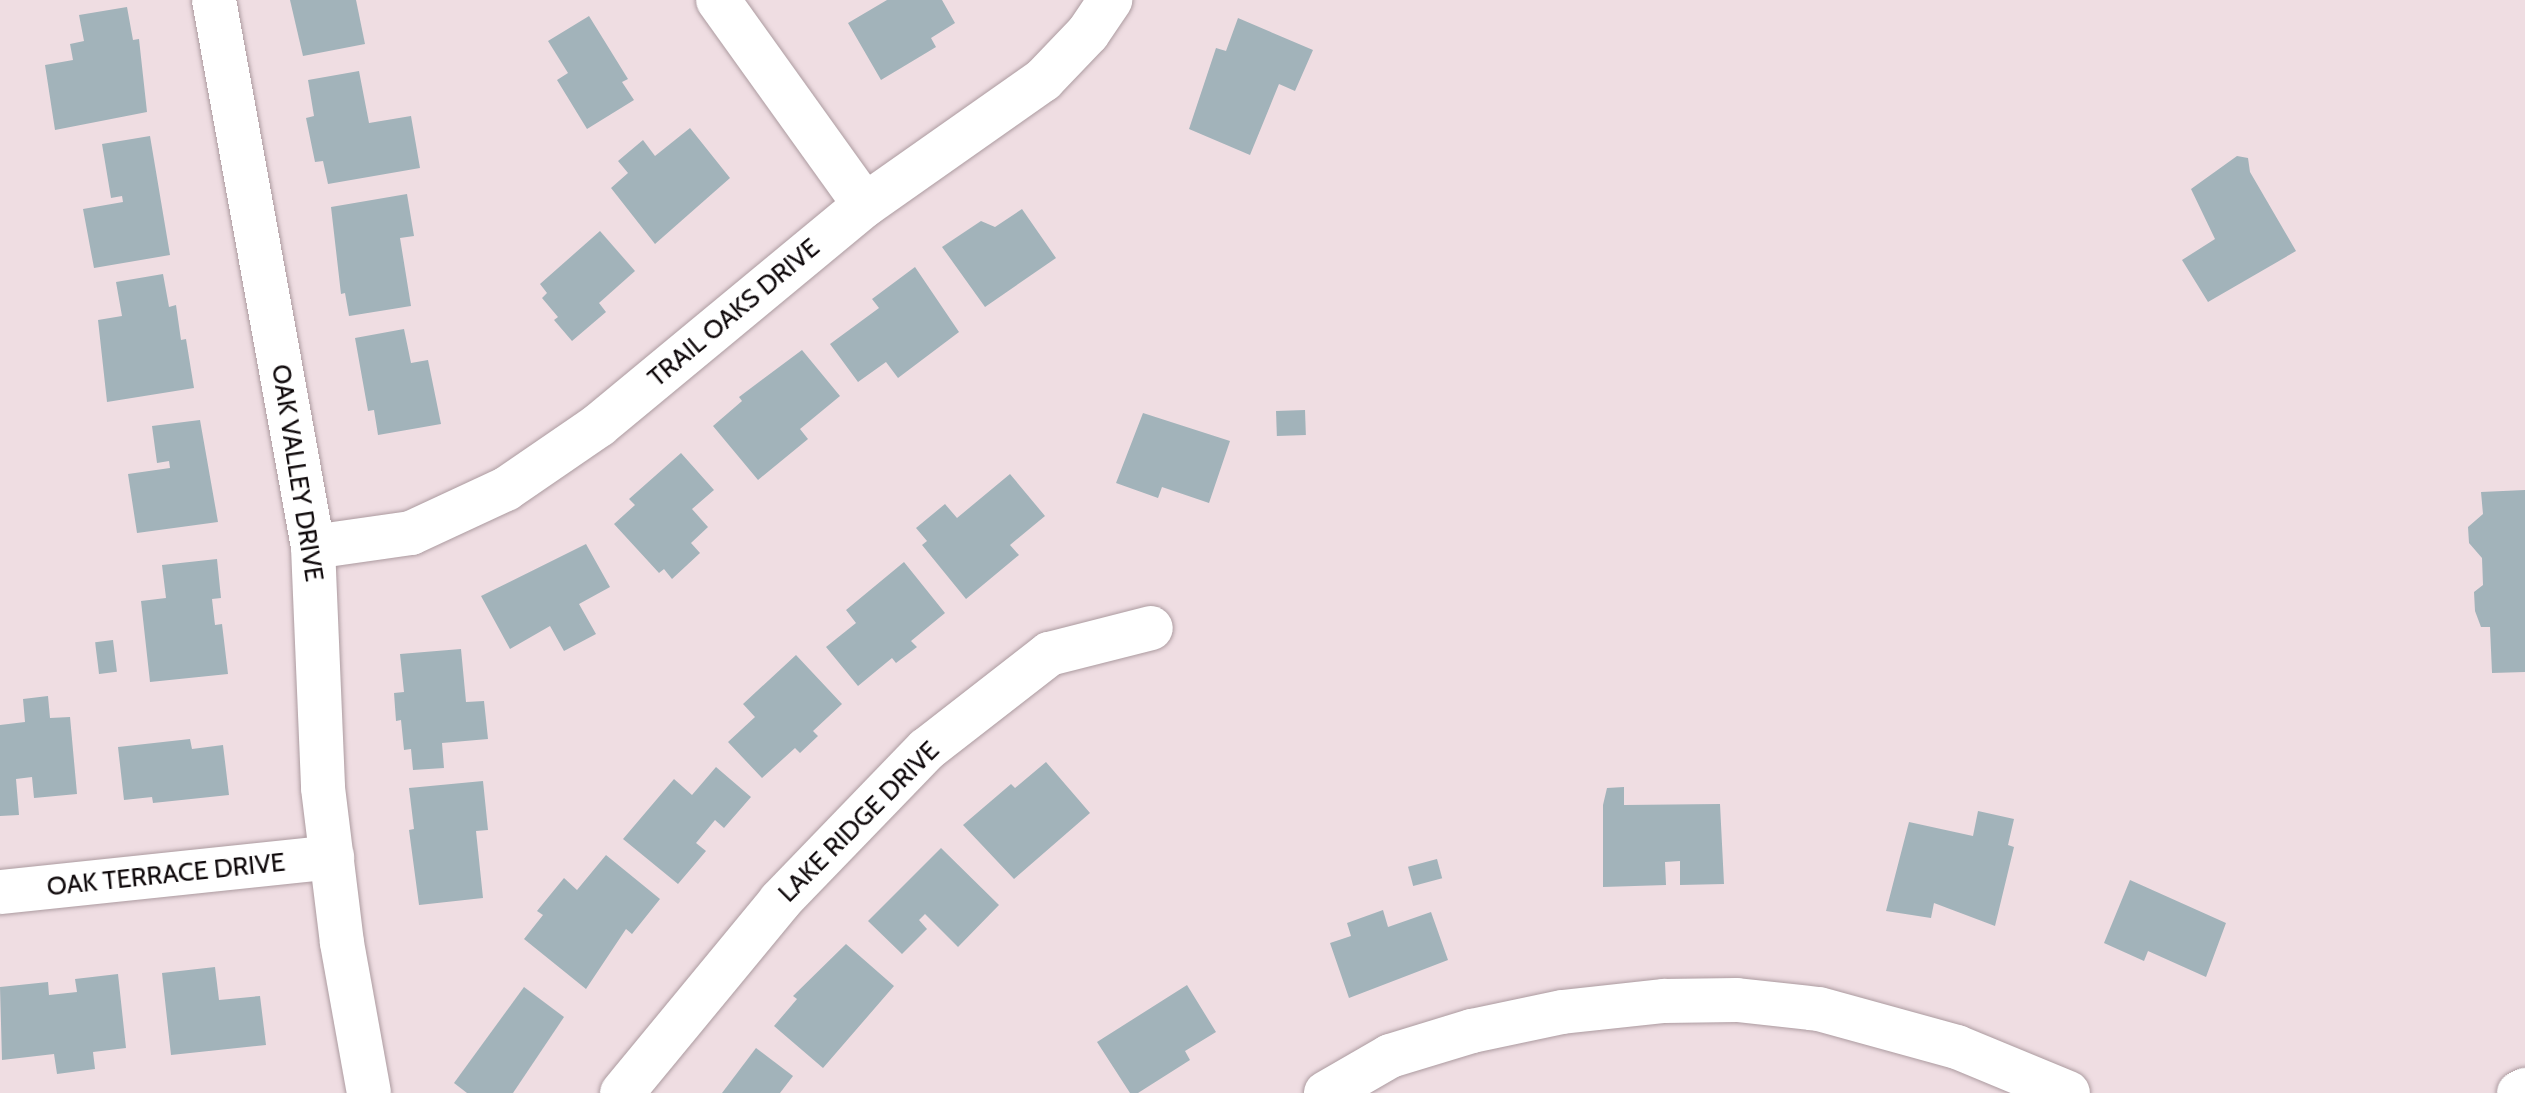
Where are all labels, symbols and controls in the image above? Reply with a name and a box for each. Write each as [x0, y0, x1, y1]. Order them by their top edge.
street label: TRAIL OAKS DRIVE [642, 232, 826, 394]
street label: OAK VALLEY DRIVE [264, 362, 330, 584]
street label: LAKE RIDGE DRIVE [772, 735, 946, 909]
street label: OAK TERRACE DRIVE [45, 847, 287, 903]

